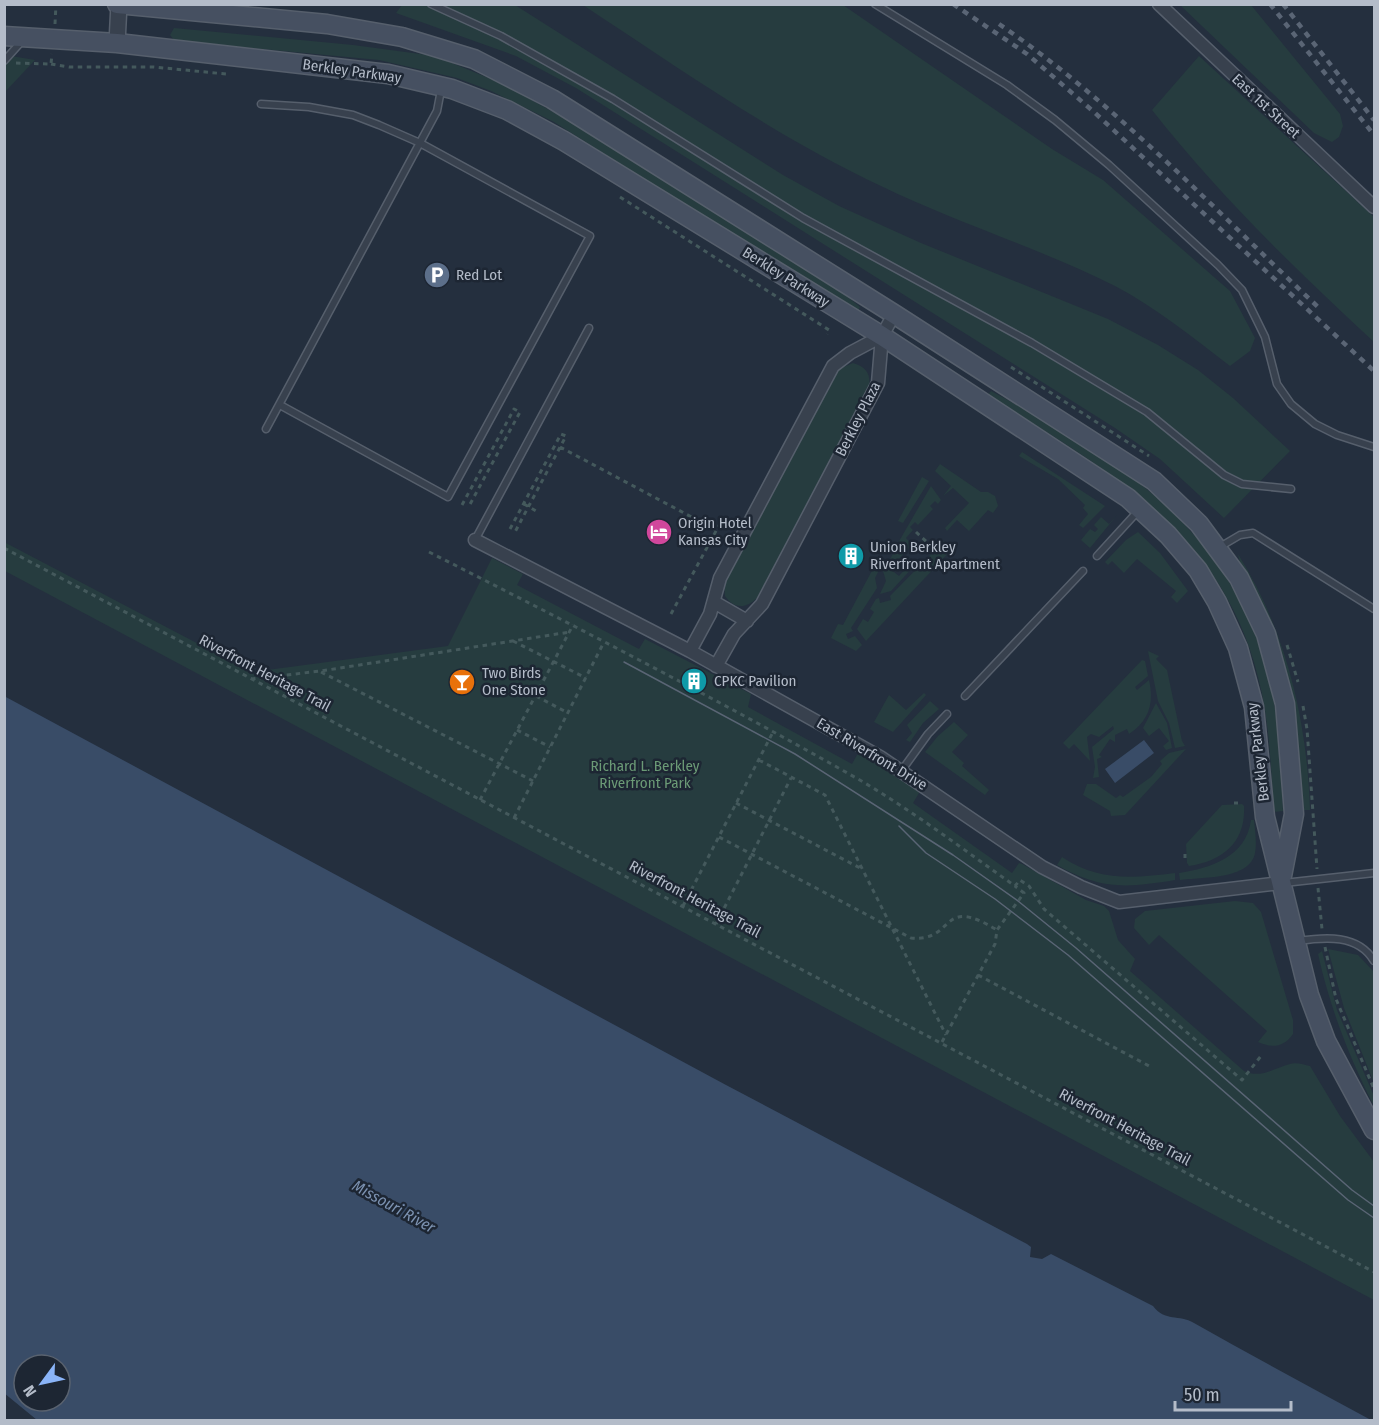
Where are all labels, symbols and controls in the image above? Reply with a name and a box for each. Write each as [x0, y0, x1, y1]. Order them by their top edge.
street label: Berkley Parkway [302, 55, 403, 87]
street label: East 1st Street [1228, 70, 1304, 142]
street label: Berkley Parkway [739, 243, 833, 311]
parking icon: Red Lot [422, 260, 452, 290]
place label: Red Lot [456, 266, 502, 284]
street label: Berkley Plaza [832, 379, 884, 459]
place label: Origin Hotel Kansas City [678, 514, 752, 549]
hotel icon: Origin Hotel Kansas City [644, 517, 674, 547]
place label: Union Berkley Riverfront Apartment [870, 538, 1000, 573]
building icon: Union Berkley Riverfront Apartment [836, 541, 866, 571]
street label: Riverfront Heritage Trail [196, 631, 334, 715]
place label: Two Birds One Stone [482, 664, 546, 699]
building icon: CPKC Pavilion [679, 666, 709, 696]
bar icon: Two Birds One Stone [447, 667, 477, 697]
place label: CPKC Pavilion [714, 672, 797, 690]
street label: Berkley Parkway [1243, 701, 1273, 802]
street label: East Riverfront Drive [814, 714, 930, 794]
park label: Richard L. Berkley Riverfront Park [590, 757, 700, 792]
street label: Riverfront Heritage Trail [626, 857, 764, 941]
street label: Riverfront Heritage Trail [1056, 1085, 1194, 1169]
water label: Missouri River [349, 1176, 439, 1237]
north arrow [12, 1353, 72, 1413]
scale bar [1175, 1374, 1290, 1412]
text: N [19, 1382, 40, 1400]
text: 50 m [1184, 1384, 1220, 1406]

